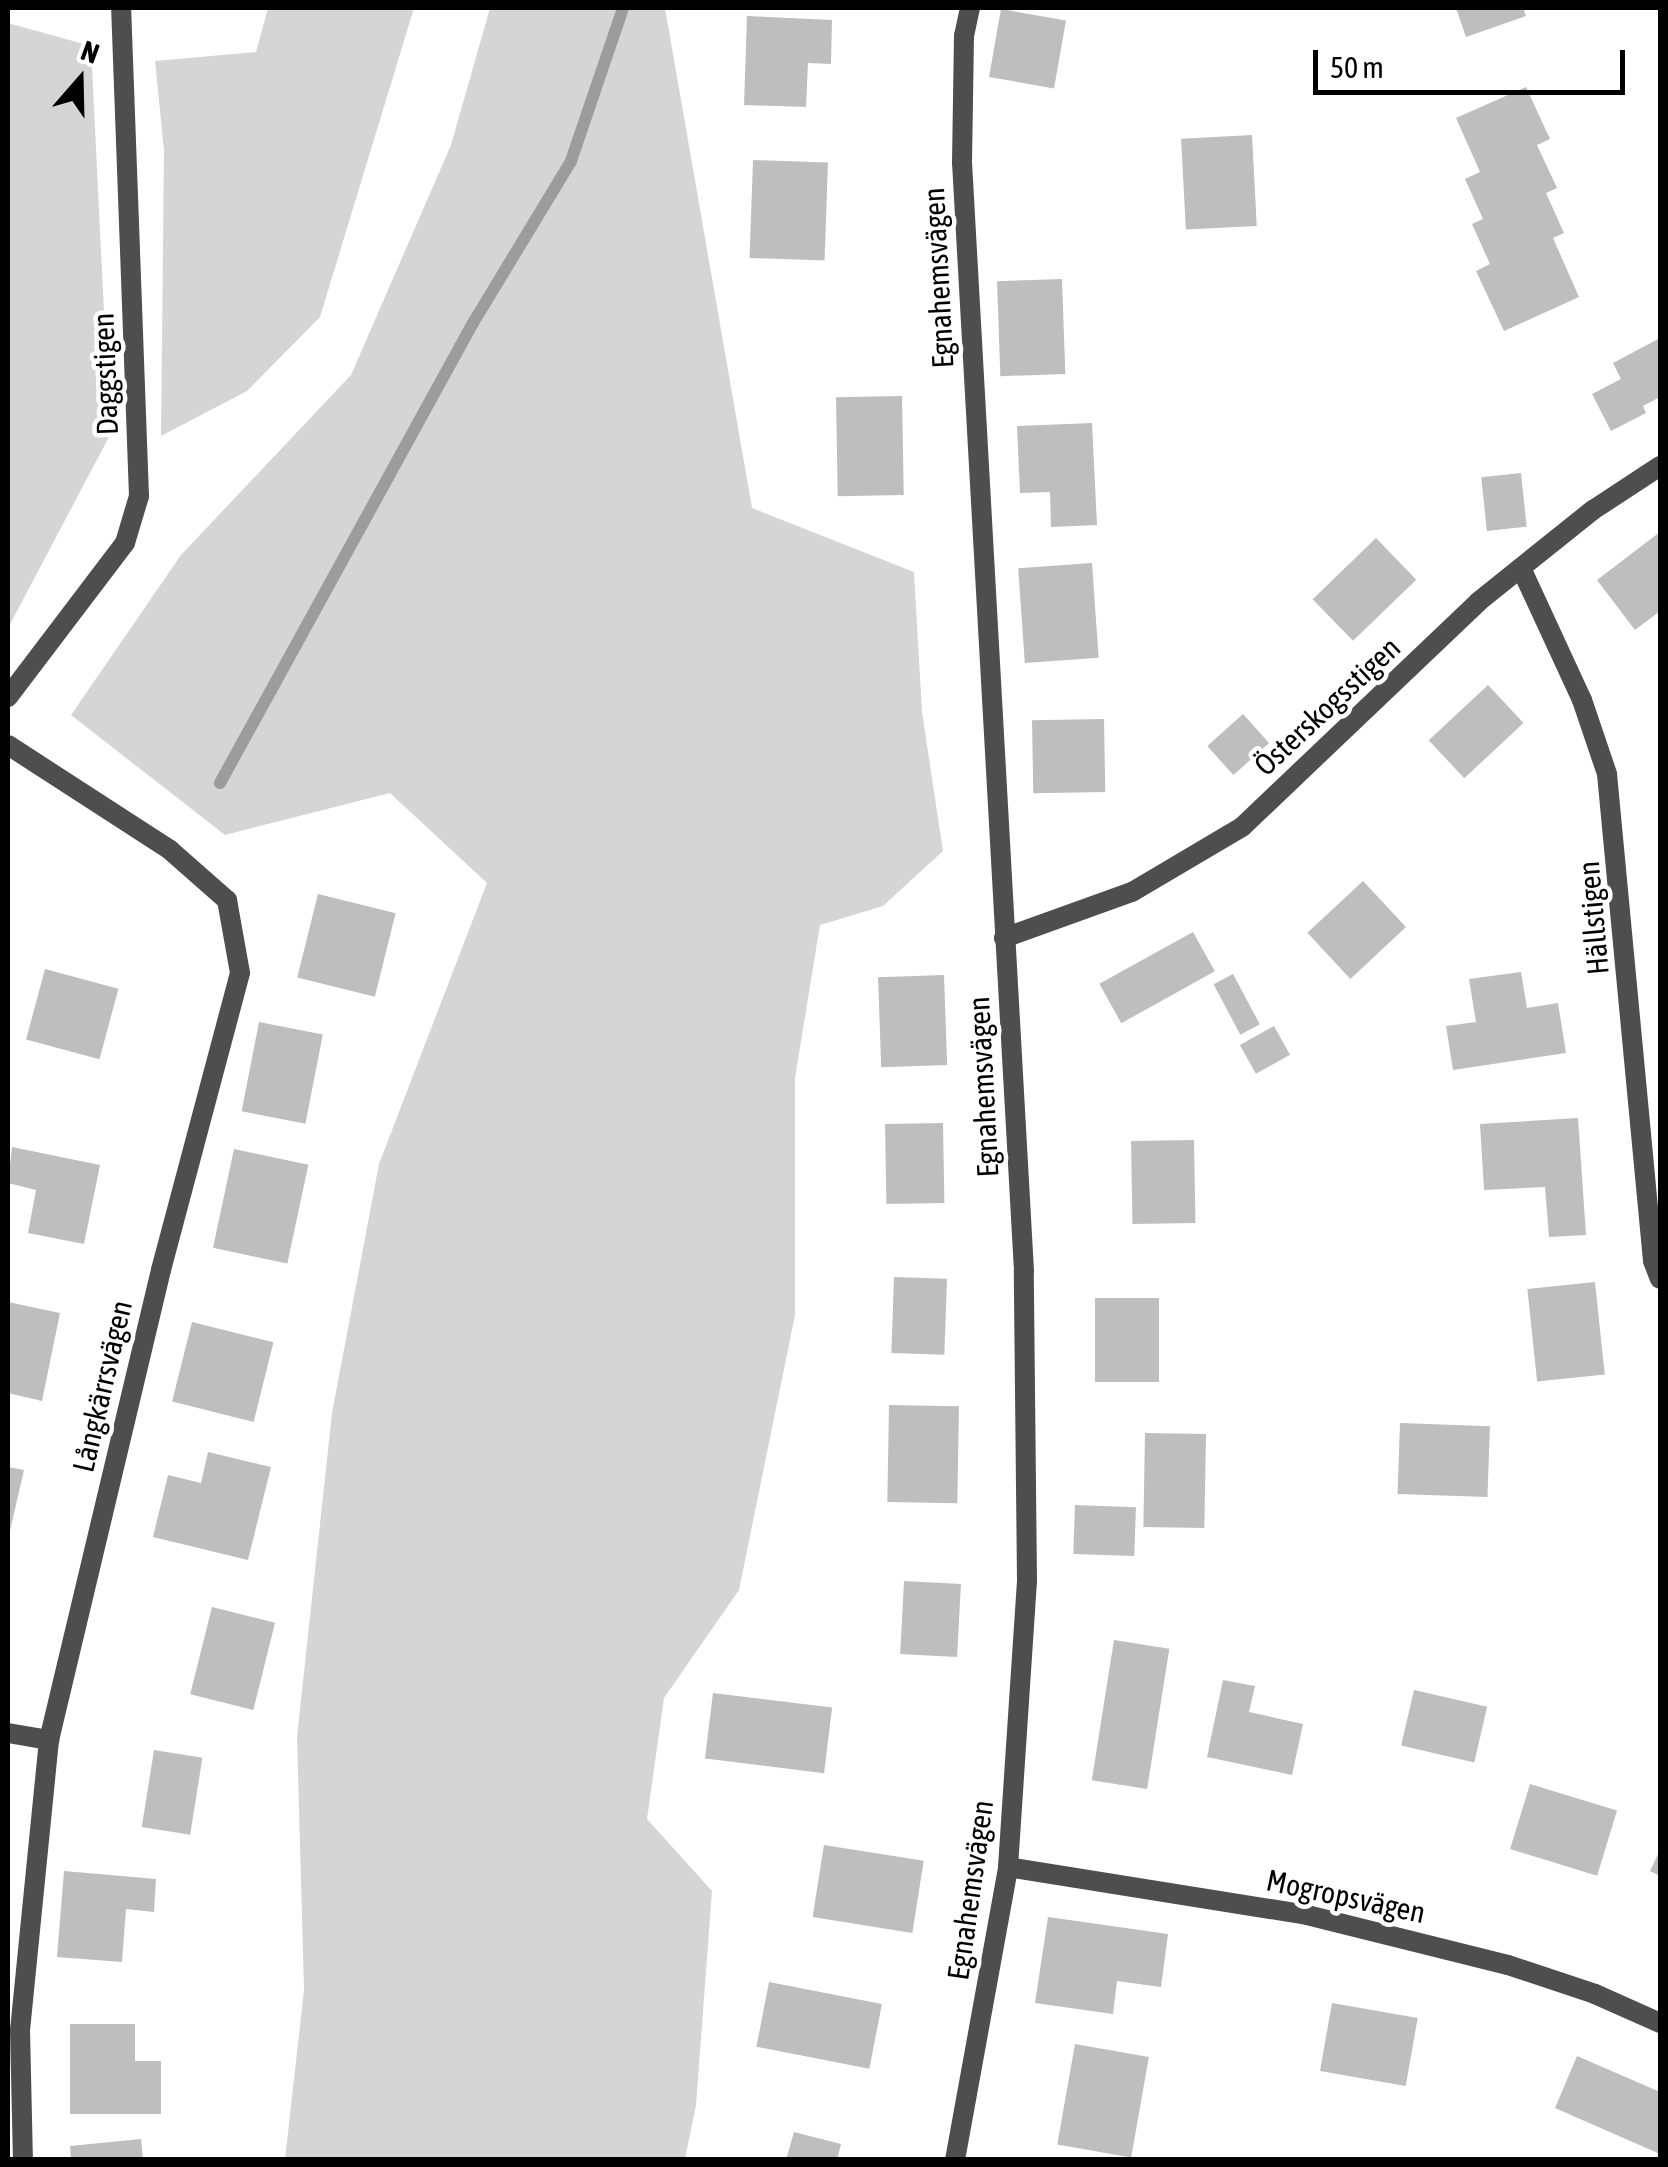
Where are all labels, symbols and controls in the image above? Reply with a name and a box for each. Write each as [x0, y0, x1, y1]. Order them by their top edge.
north arrow [30, 30, 130, 130]
scale bar [1318, 30, 1630, 92]
text: N [77, 34, 104, 70]
text: 50 m [1330, 50, 1384, 84]
street label: Egnahemsvägen [915, 187, 961, 369]
street label: Daggstigen [85, 312, 125, 436]
street label: Österskogsstigen [1247, 629, 1407, 783]
street label: Hällstigen [1570, 860, 1616, 976]
street label: Egnahemsvägen [960, 996, 1006, 1178]
street label: Långkärrsvägen [65, 1297, 139, 1475]
street label: Egnahemsvägen [940, 1798, 1000, 1982]
street label: Mogropsvägen [1263, 1862, 1429, 1930]

